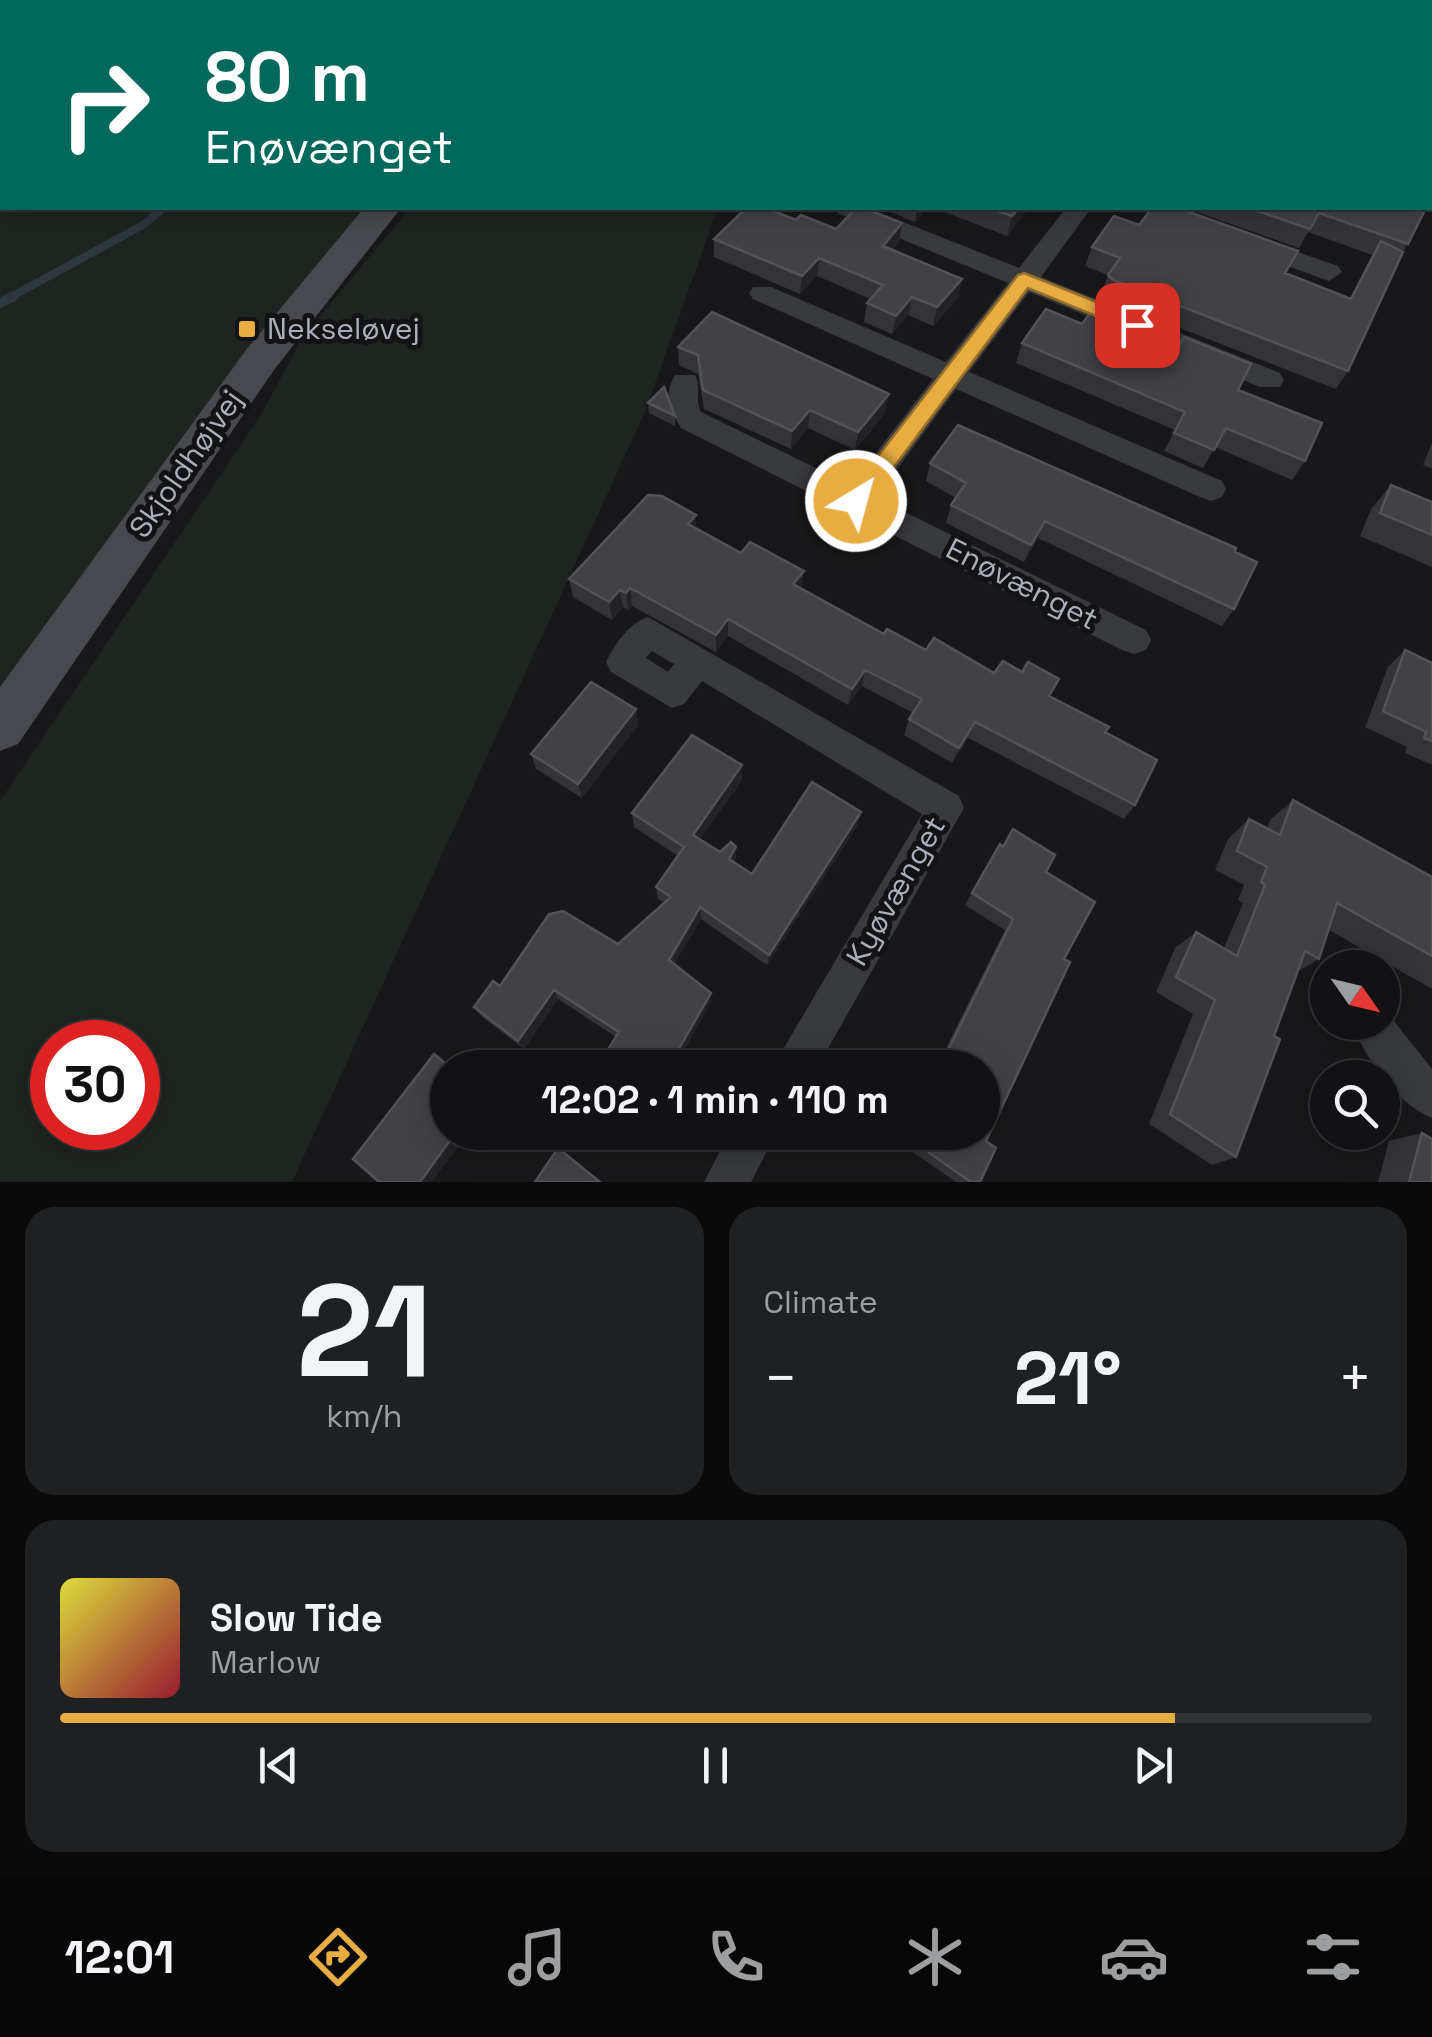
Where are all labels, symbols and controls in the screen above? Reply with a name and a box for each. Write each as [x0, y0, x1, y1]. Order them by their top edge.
text: 80 m [205, 32, 370, 121]
icon: right [40, 40, 170, 170]
text: Enøvænget [205, 119, 453, 176]
pin [1095, 283, 1180, 368]
icon: arrive [1110, 298, 1165, 353]
place label: Nekseløvej [267, 309, 420, 348]
marker: Nekseløvej [236, 318, 258, 340]
street label: Skjoldhøjvej [120, 382, 251, 545]
position arrow [804, 449, 908, 553]
street label: Enøvænget [940, 529, 1105, 638]
street label: Kyøvænget [837, 809, 954, 973]
north arrow [1310, 950, 1400, 1040]
map controls [1310, 950, 1400, 1150]
speed limit sign: 30 [30, 1020, 160, 1150]
button: search [1310, 1060, 1400, 1150]
text: 12:02 · 1 min · 110 m [541, 1076, 889, 1124]
text: 21 [296, 1248, 432, 1414]
text: Climate [764, 1282, 878, 1322]
text: 21° [1014, 1330, 1122, 1426]
text: − [764, 1343, 798, 1413]
text: + [1338, 1343, 1372, 1413]
text: km/h [326, 1396, 402, 1436]
text: Slow Tide [210, 1594, 383, 1642]
text: Marlow [210, 1642, 321, 1682]
icon: previous [251, 1738, 306, 1793]
icon: pause [688, 1738, 743, 1793]
icon: next [1126, 1738, 1181, 1793]
icon: directions [303, 1922, 373, 1992]
icon: music [502, 1922, 572, 1992]
icon: phone [701, 1922, 771, 1992]
icon: climate [900, 1922, 970, 1992]
icon: car [1099, 1922, 1169, 1992]
icon: filters [1298, 1922, 1368, 1992]
text: 12:01 [64, 1929, 174, 1986]

